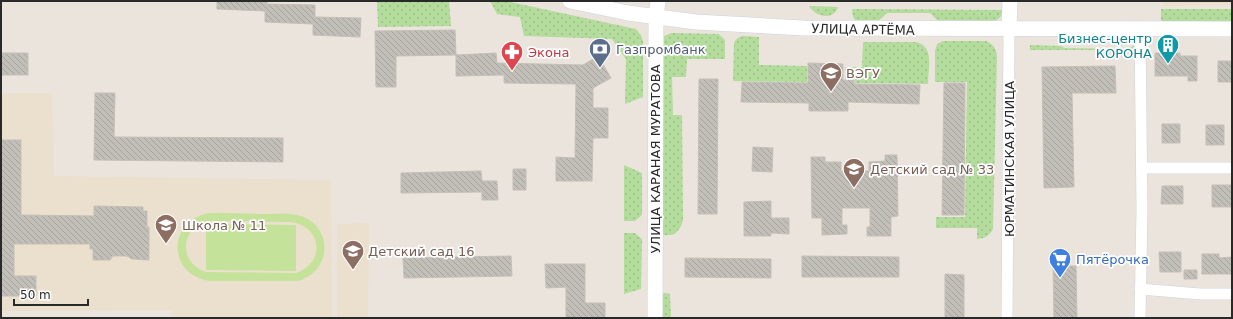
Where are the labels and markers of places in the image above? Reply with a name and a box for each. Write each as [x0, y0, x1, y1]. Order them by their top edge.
place label: Бизнес-центр КОРОНА [1058, 31, 1152, 61]
building icon: Бизнес-центр КОРОНА [1155, 32, 1181, 65]
bank icon: Газпромбанк [587, 36, 613, 69]
pharmacy icon: Экона [499, 39, 525, 72]
place label: Газпромбанк [616, 42, 706, 57]
place label: Экона [528, 45, 569, 60]
school or university icon: ВЭГУ [818, 60, 844, 93]
place label: ВЭГУ [846, 66, 880, 81]
school or university icon: Детский сад № 33 [841, 156, 867, 189]
place label: Детский сад № 33 [870, 162, 994, 177]
school or university icon: Школа № 11 [153, 212, 179, 245]
place label: Школа № 11 [182, 218, 266, 233]
school or university icon: Детский сад 16 [340, 238, 366, 271]
place label: Детский сад 16 [368, 244, 475, 259]
supermarket icon: Пятёрочка [1047, 246, 1073, 279]
place label: Пятёрочка [1076, 252, 1149, 267]

